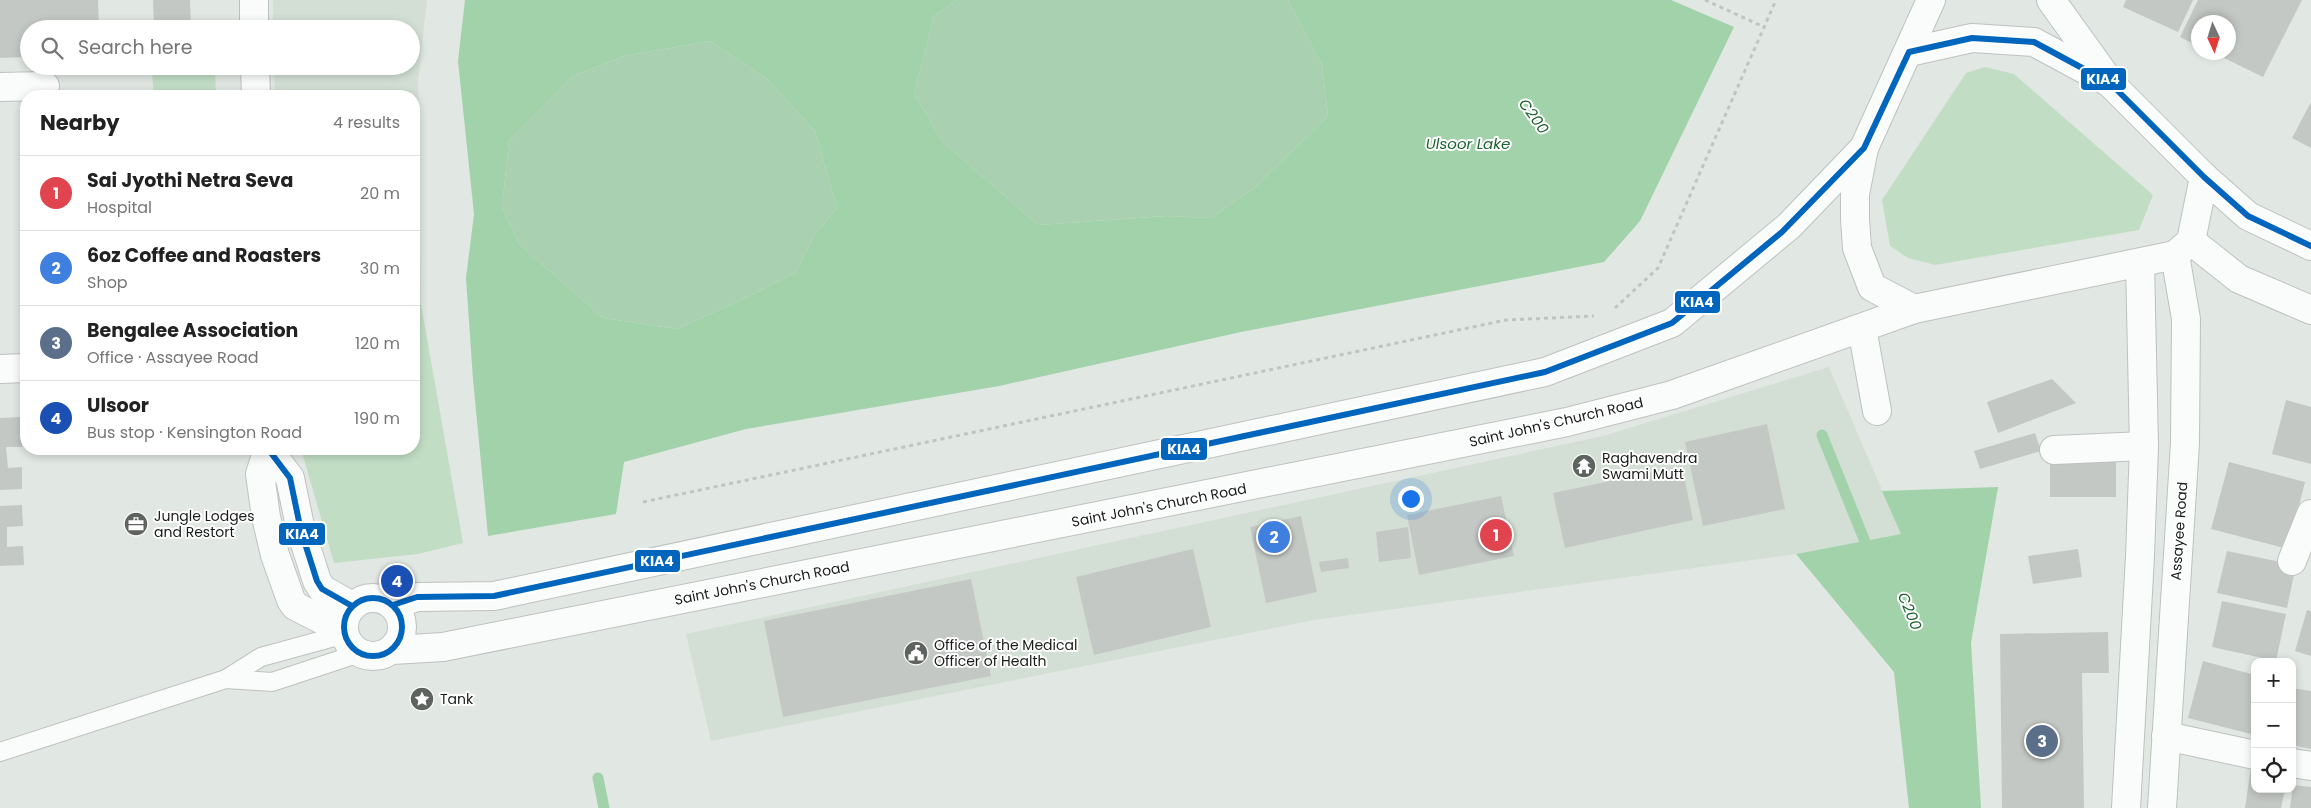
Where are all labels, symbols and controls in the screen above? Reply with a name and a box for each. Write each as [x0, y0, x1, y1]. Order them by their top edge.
north arrow [2191, 15, 2236, 60]
search box [20, 20, 420, 75]
icon: search [38, 34, 66, 62]
text: Search here [78, 34, 192, 61]
line badge: KIA4 [2080, 67, 2127, 91]
text: KIA4 [2086, 69, 2120, 89]
water label: C200 [1514, 94, 1554, 138]
text: Nearby [40, 108, 120, 137]
text: 4 results [333, 111, 400, 134]
water label: Ulsoor Lake [1426, 133, 1510, 154]
text: Sai Jyothi Netra Seva [87, 167, 293, 194]
text: 1 [53, 182, 59, 205]
text: 20 m [360, 182, 400, 205]
text: Hospital [87, 196, 152, 219]
text: 6oz Coffee and Roasters [87, 242, 321, 269]
text: 2 [51, 257, 61, 280]
text: 30 m [360, 257, 400, 280]
text: Shop [87, 271, 128, 294]
line badge: KIA4 [1674, 290, 1721, 314]
text: KIA4 [1680, 292, 1714, 312]
text: Bengalee Association [87, 317, 298, 344]
text: 3 [51, 332, 61, 355]
text: 120 m [355, 332, 400, 355]
text: Office · Assayee Road [87, 346, 259, 369]
text: Ulsoor [87, 392, 149, 419]
street label: Saint John's Church Road [1467, 392, 1645, 452]
text: 4 [51, 407, 61, 430]
text: 190 m [354, 407, 400, 430]
text: Bus stop · Kensington Road [87, 421, 302, 444]
line badge: KIA4 [1160, 437, 1208, 461]
text: KIA4 [1167, 439, 1201, 459]
place label: Raghavendra Swami Mutt [1602, 448, 1698, 484]
temple icon: Raghavendra Swami Mutt [1571, 453, 1597, 479]
street label: Saint John's Church Road [1070, 478, 1248, 532]
street label: Assayee Road [2166, 481, 2192, 581]
your location [1398, 486, 1424, 512]
place label: Jungle Lodges and Restort [154, 506, 255, 542]
office icon: Jungle Lodges and Restort [123, 511, 149, 537]
pin: 1 [1480, 516, 1512, 554]
pin: 2 [1258, 518, 1290, 556]
line badge: KIA4 [278, 522, 326, 546]
text: KIA4 [285, 524, 319, 544]
line badge: KIA4 [634, 549, 681, 573]
text: KIA4 [640, 551, 674, 571]
street label: Saint John's Church Road [673, 556, 851, 610]
pin: 4 [381, 562, 413, 600]
water label: C200 [1893, 589, 1927, 633]
place label: Office of the Medical Officer of Health [934, 635, 1077, 671]
public building icon: Office of the Medical Officer of Health [903, 640, 929, 666]
map controls [2251, 658, 2296, 793]
button: + [2251, 658, 2296, 703]
place icon: Tank [409, 686, 435, 712]
place label: Tank [440, 689, 474, 709]
button: − [2251, 703, 2296, 748]
pin: 3 [2026, 722, 2058, 760]
button: locate [2251, 748, 2296, 793]

